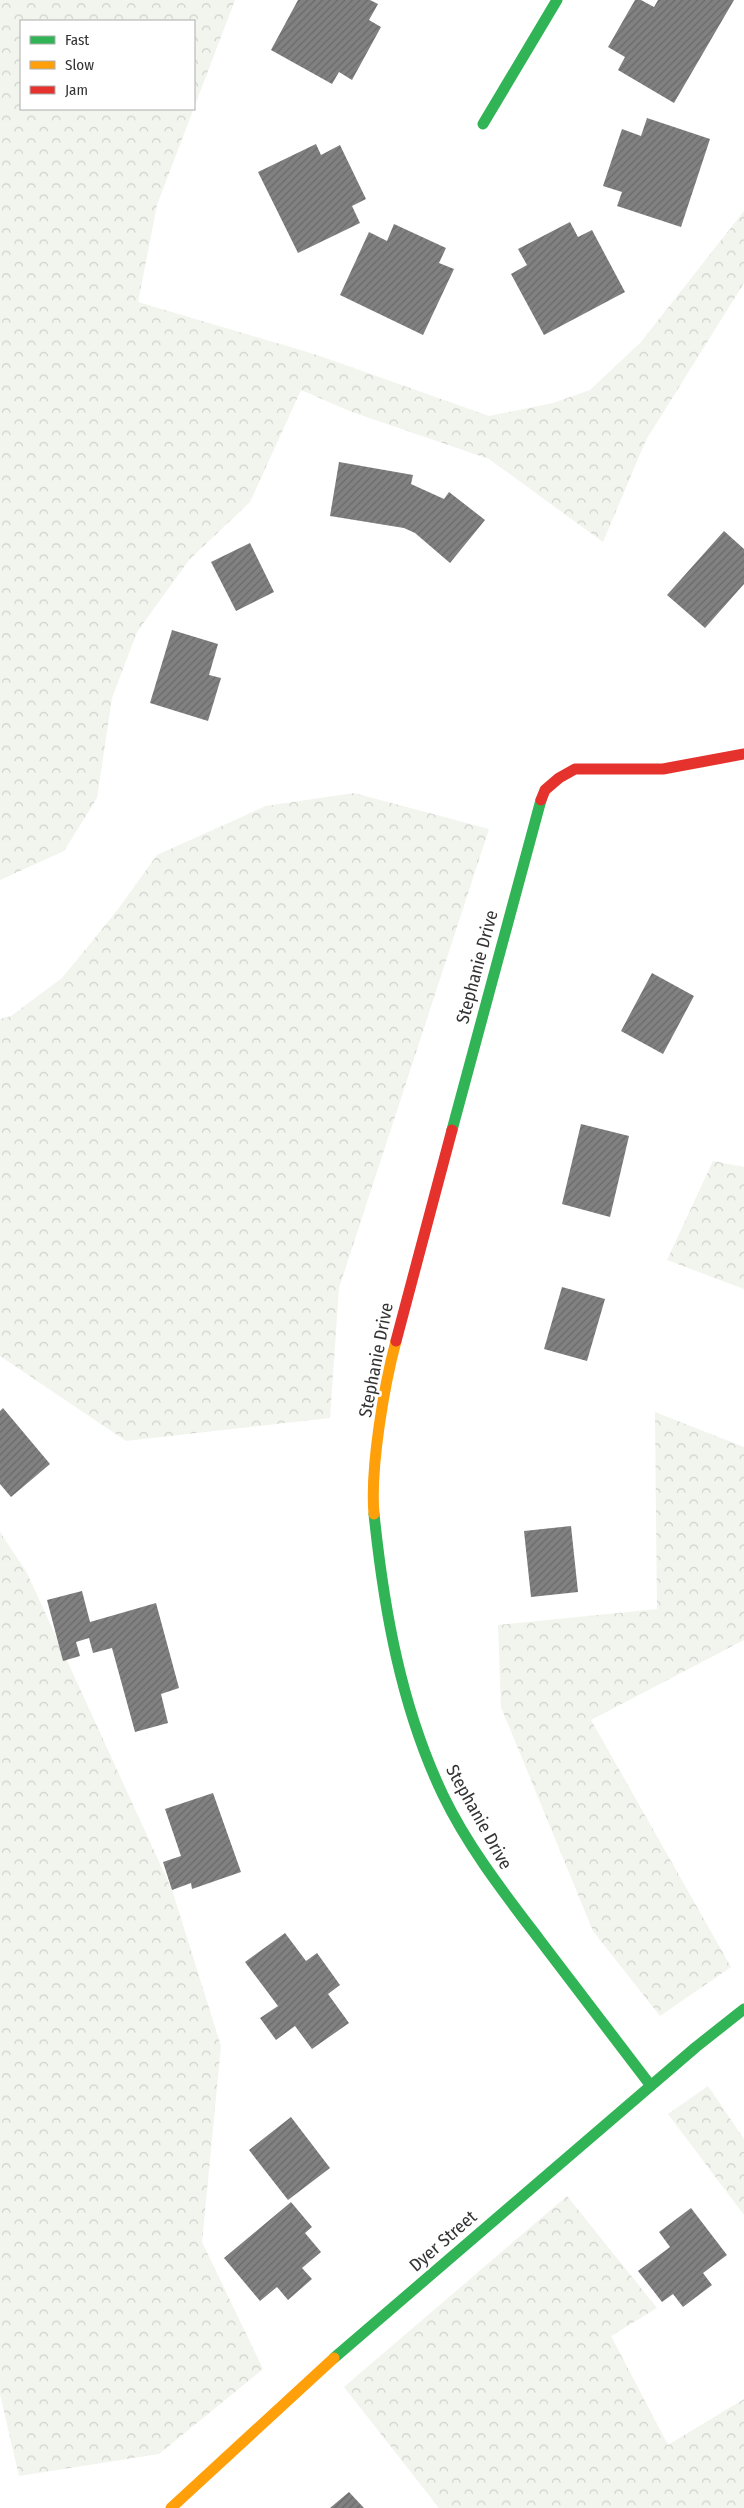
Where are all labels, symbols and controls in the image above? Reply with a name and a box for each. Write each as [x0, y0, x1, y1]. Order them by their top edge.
legend [20, 20, 195, 110]
text: Fast [65, 31, 89, 49]
text: Slow [65, 56, 94, 74]
text: Jam [65, 81, 88, 99]
street label: Stephanie Drive [451, 908, 503, 1026]
street label: Stephanie Drive [354, 1301, 398, 1419]
street label: Stephanie Drive [441, 1761, 517, 1873]
street label: Dyer Street [405, 2206, 481, 2276]

